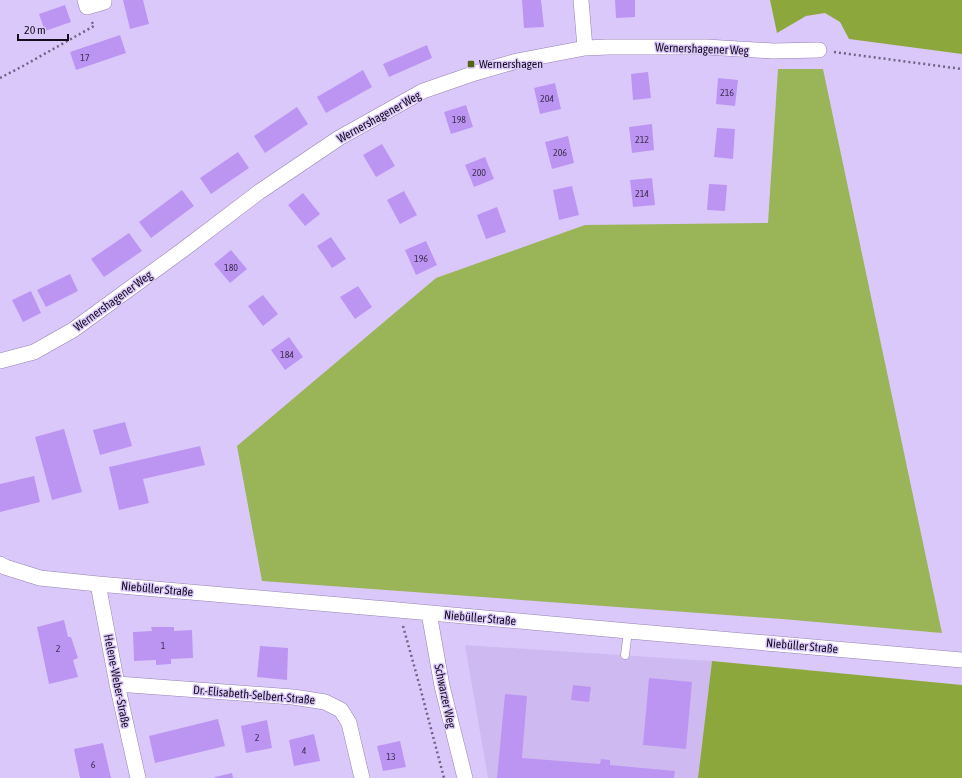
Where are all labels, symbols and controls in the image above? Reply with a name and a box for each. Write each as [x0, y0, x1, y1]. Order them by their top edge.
scale bar [18, 16, 68, 42]
text: 20 m [24, 23, 46, 37]
street label: Wernershagener Weg [655, 40, 750, 58]
house number: 17 [80, 52, 90, 63]
place label: Wernershagen [479, 57, 543, 71]
marker: Wernershagen [466, 59, 476, 69]
house number: 216 [720, 87, 734, 98]
street label: Wernershagener Weg [335, 88, 424, 146]
house number: 204 [540, 93, 554, 104]
house number: 198 [452, 114, 466, 125]
house number: 212 [635, 134, 649, 145]
house number: 206 [553, 147, 567, 158]
house number: 200 [472, 167, 486, 178]
house number: 214 [635, 188, 649, 199]
house number: 196 [414, 253, 428, 264]
house number: 180 [224, 262, 238, 273]
street label: Wernershagener Weg [71, 267, 156, 334]
house number: 184 [280, 349, 294, 360]
street label: Niebüller Straße [120, 579, 194, 599]
street label: Niebüller Straße [443, 608, 517, 628]
street label: Helene-Weber-Straße [101, 633, 133, 729]
street label: Niebüller Straße [765, 636, 839, 656]
house number: 1 [161, 640, 166, 651]
house number: 2 [56, 643, 61, 654]
street label: Schwarzer Weg [431, 663, 459, 730]
street label: Dr.-Elisabeth-Selbert-Straße [192, 683, 316, 707]
house number: 2 [255, 732, 260, 743]
house number: 4 [302, 745, 307, 756]
house number: 13 [386, 751, 396, 762]
house number: 6 [91, 759, 96, 770]

